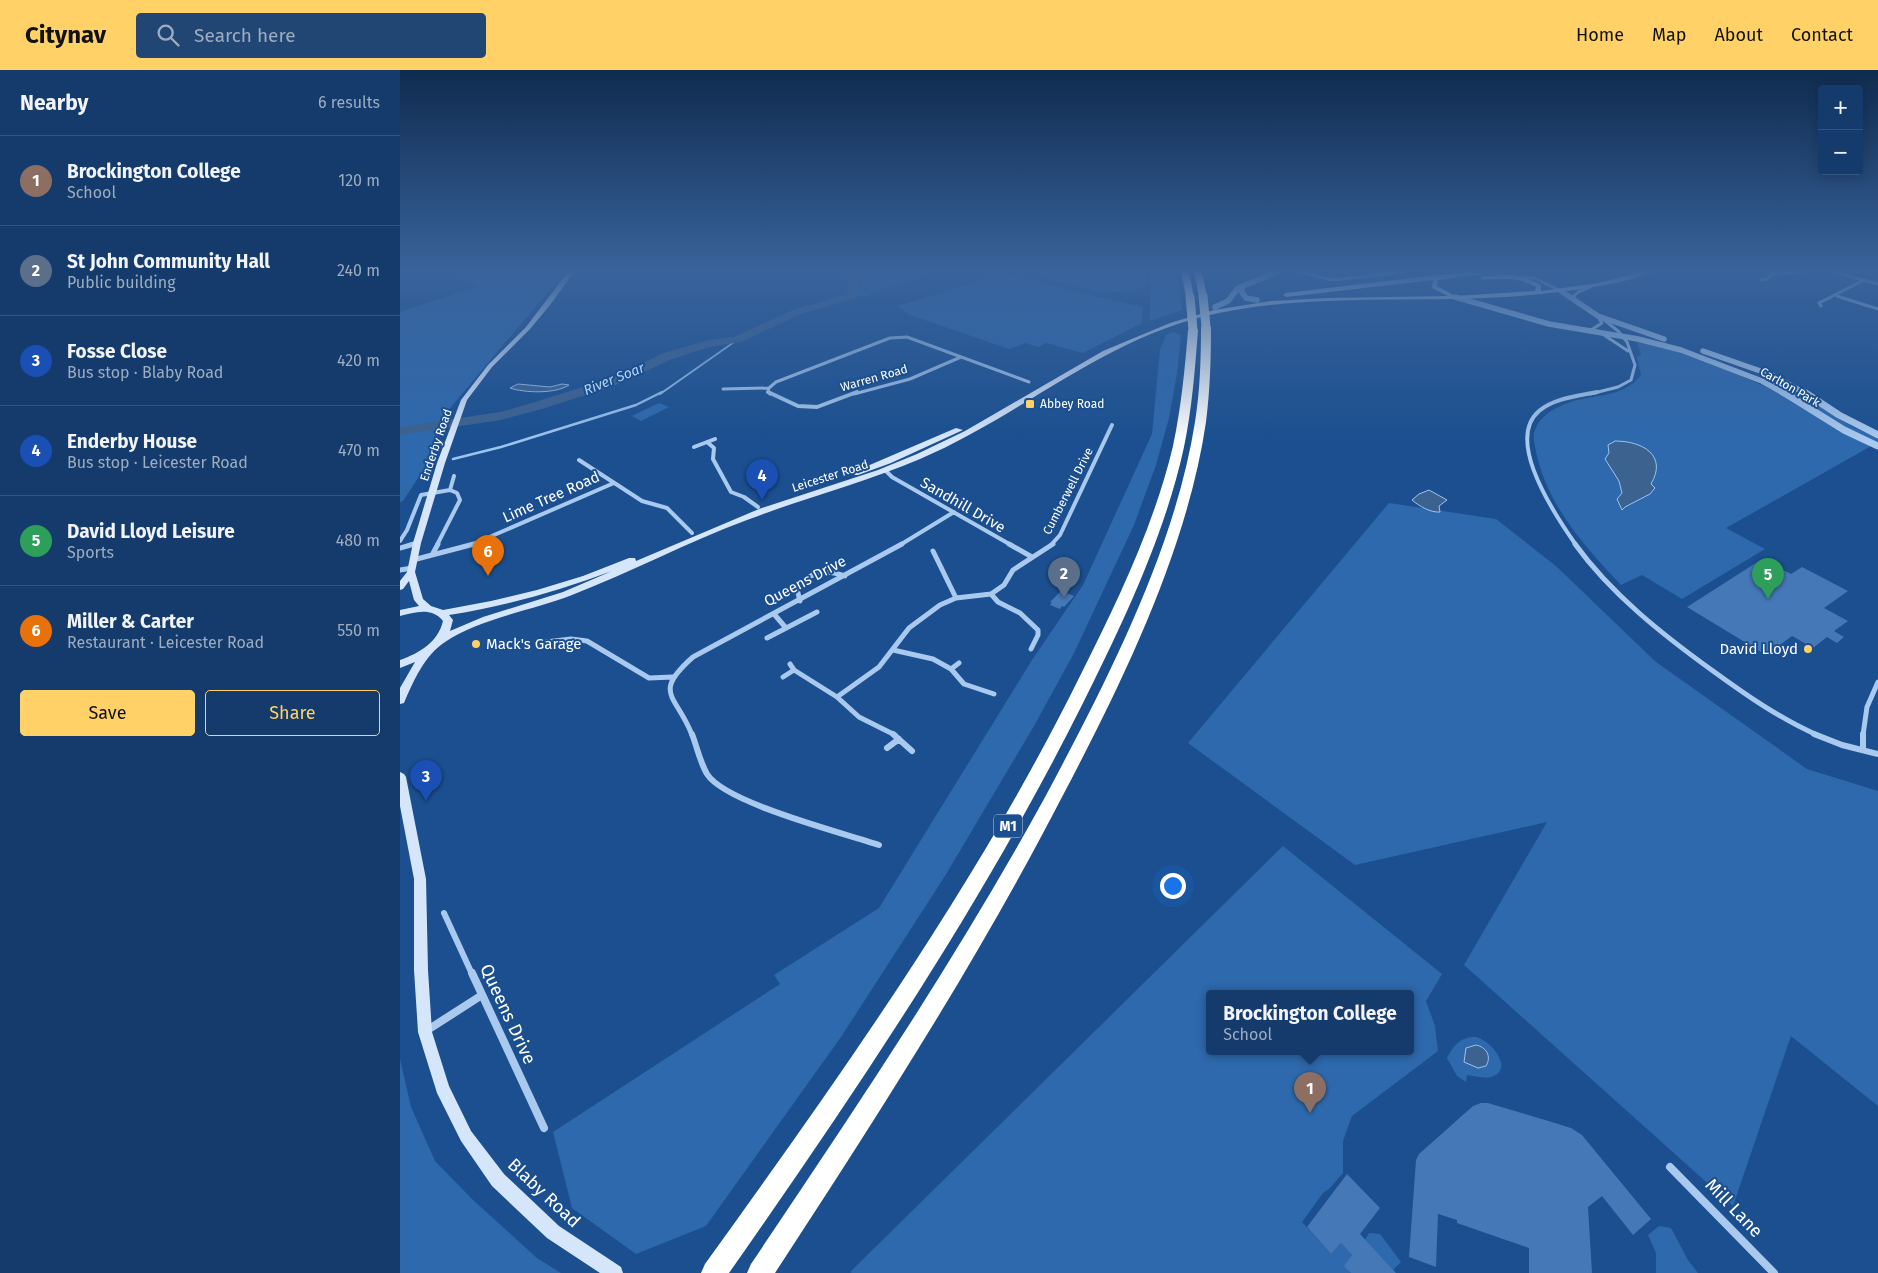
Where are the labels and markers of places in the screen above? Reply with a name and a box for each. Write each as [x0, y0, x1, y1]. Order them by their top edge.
place label: Abbey Road [1040, 397, 1104, 411]
marker: Abbey Road [1024, 398, 1036, 410]
pin: 4 [746, 459, 778, 500]
pin: 6 [472, 535, 504, 576]
pin: 2 [1048, 557, 1080, 598]
pin: 5 [1752, 558, 1784, 599]
place label: Mack's Garage [486, 635, 581, 653]
marker: Mack's Garage [470, 638, 482, 650]
place label: David Lloyd [1719, 640, 1798, 658]
marker: David Lloyd [1802, 643, 1814, 655]
pin: 3 [410, 760, 442, 801]
pin: 1 [1294, 1072, 1326, 1113]

